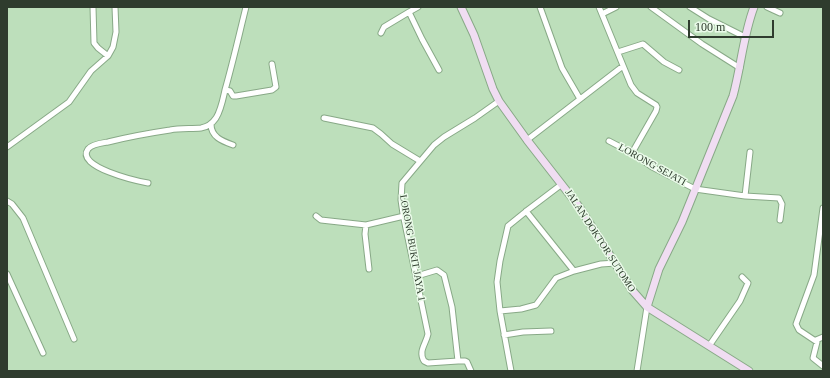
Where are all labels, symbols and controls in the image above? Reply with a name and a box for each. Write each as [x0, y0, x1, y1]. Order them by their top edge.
scale bar [690, 12, 776, 38]
text: 100 m [695, 20, 725, 34]
street label: LORONG SEJATI [616, 142, 688, 188]
street label: JALAN DOKTOR SUTOMO [562, 187, 638, 295]
street label: LORONG BUKIT JAYA 1 [397, 194, 427, 302]

